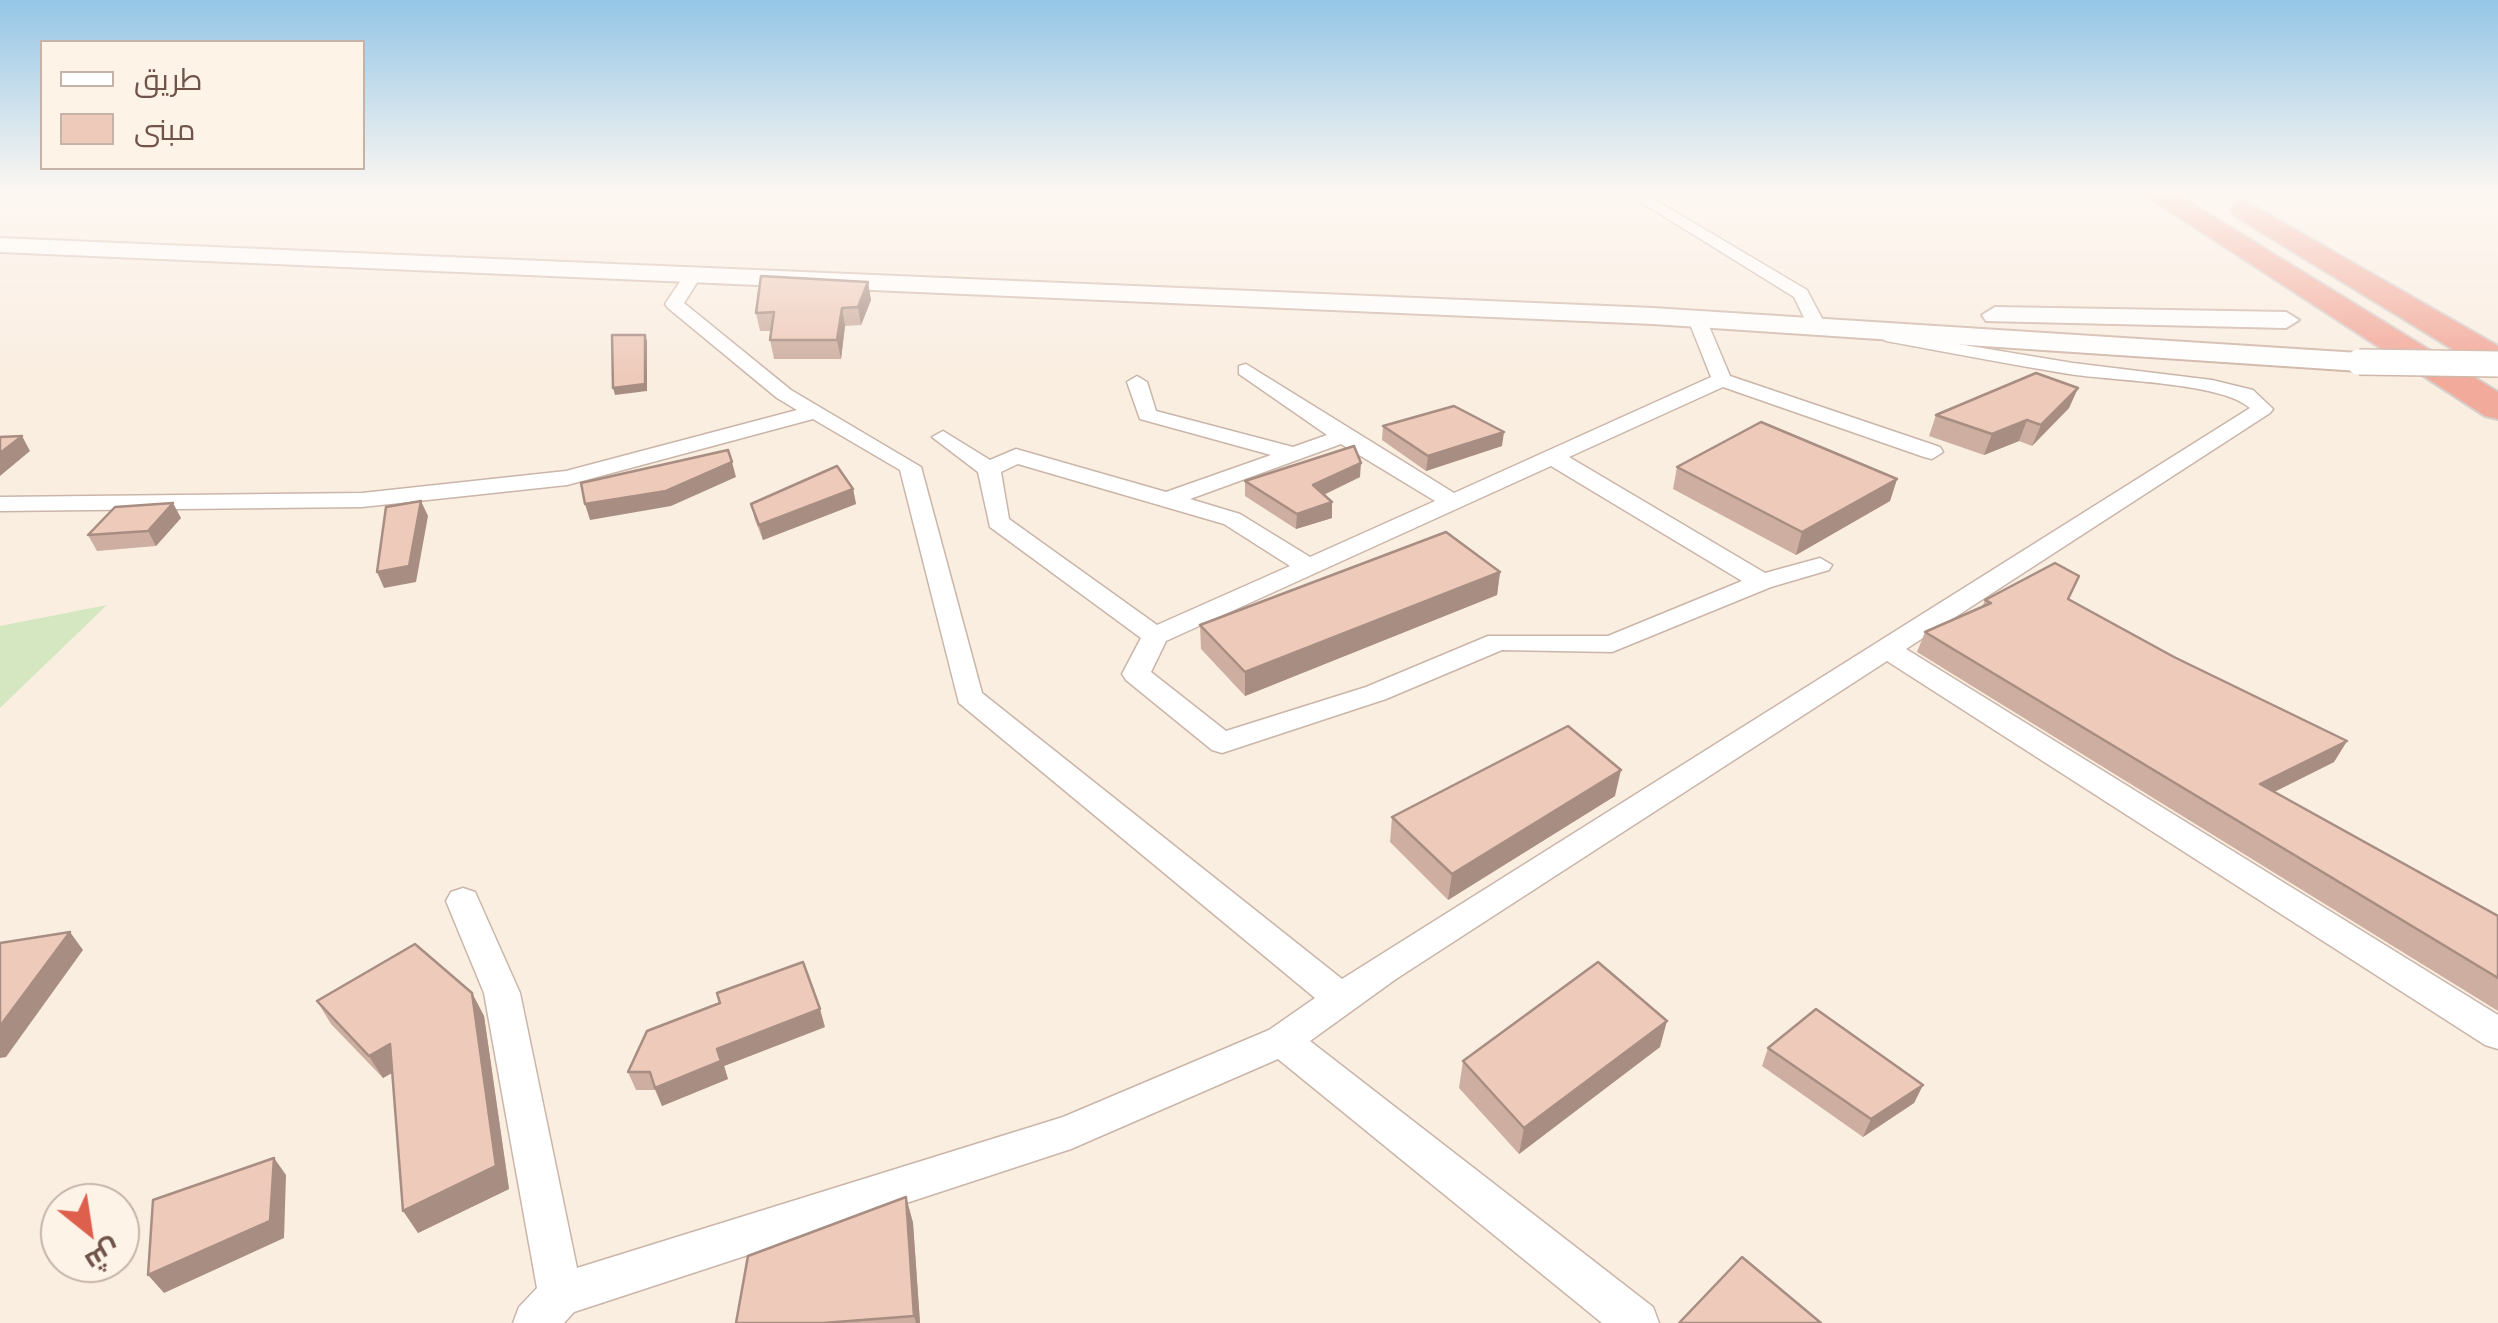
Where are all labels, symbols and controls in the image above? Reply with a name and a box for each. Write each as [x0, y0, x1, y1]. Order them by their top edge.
legend [40, 40, 365, 170]
text: طريق [134, 60, 203, 96]
text: مبنى [134, 110, 195, 146]
north arrow [40, 1183, 140, 1283]
text: ش [80, 1234, 128, 1281]

